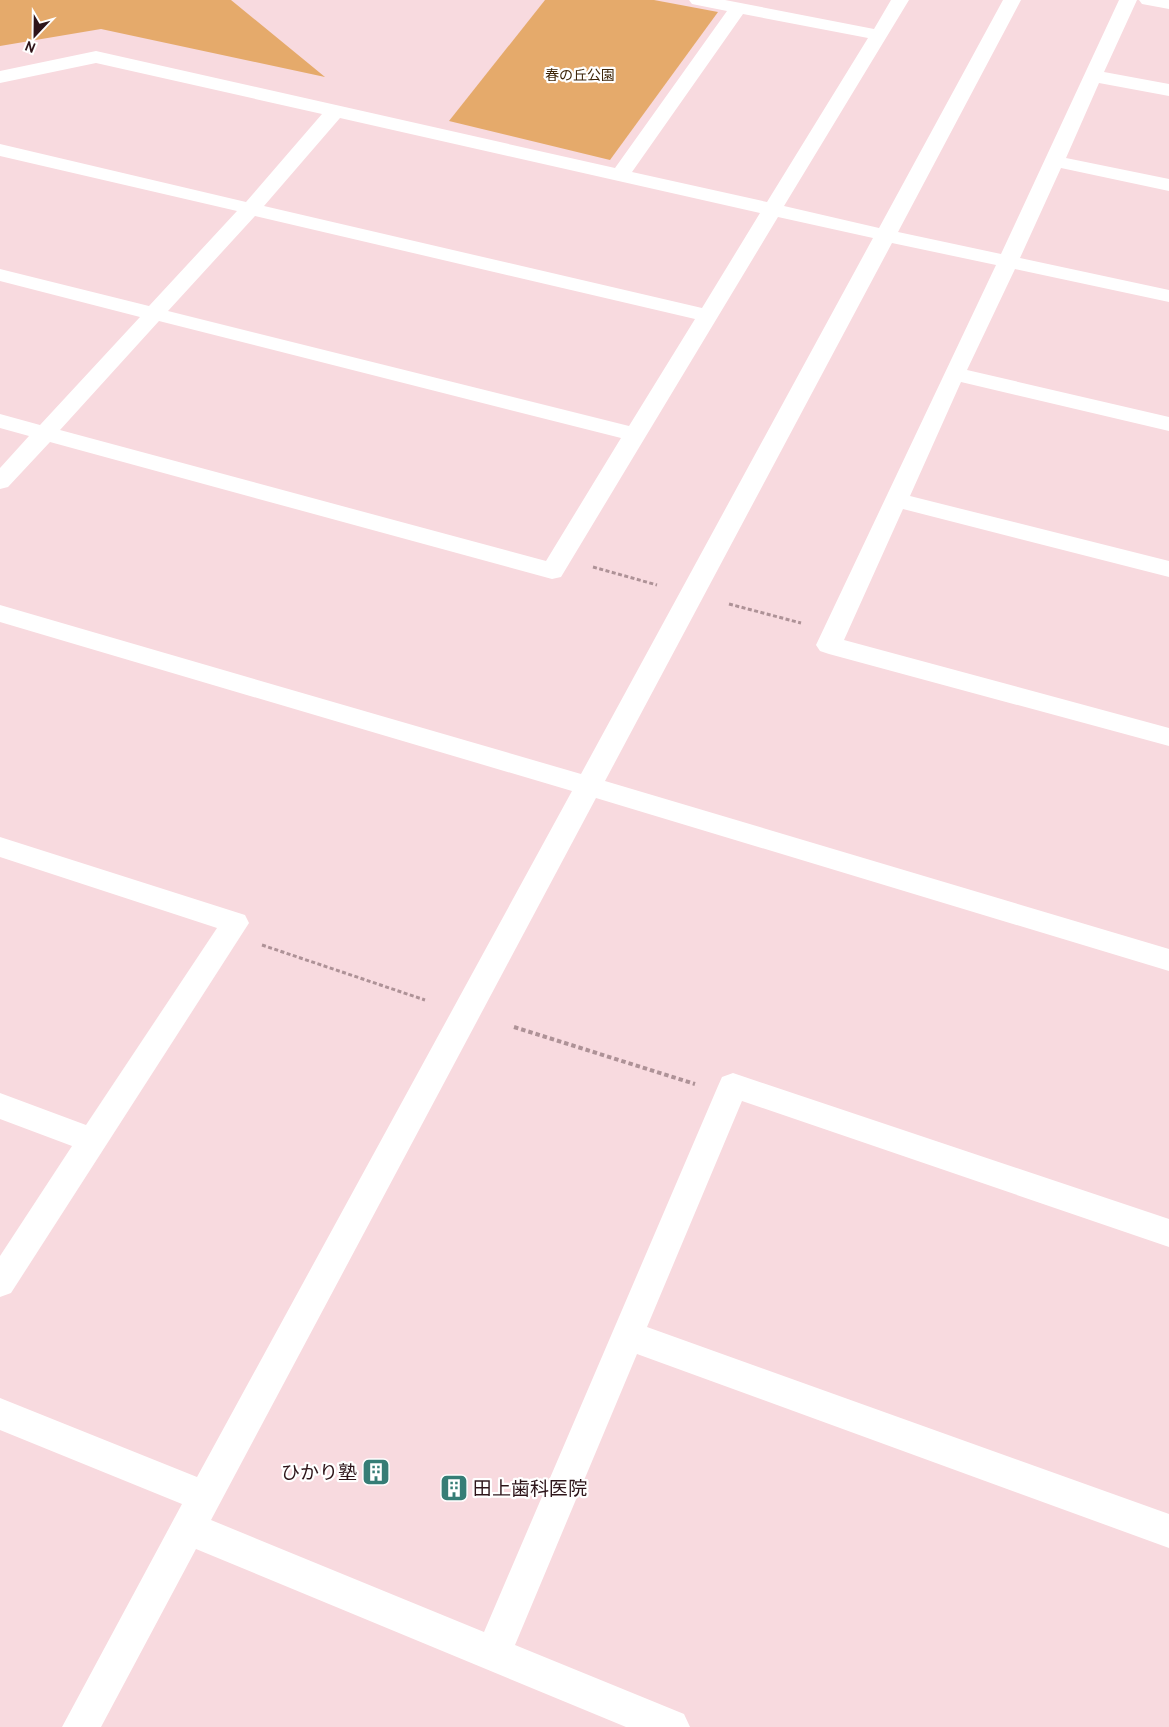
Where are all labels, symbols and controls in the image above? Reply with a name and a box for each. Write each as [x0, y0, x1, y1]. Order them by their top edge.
north arrow [10, 10, 60, 60]
text: N [23, 36, 39, 55]
park label: 春の丘公園 [545, 68, 615, 85]
building icon: ひかり塾 [361, 1457, 391, 1487]
place label: ひかり塾 [281, 1462, 357, 1486]
building icon: 田上歯科医院 [439, 1473, 469, 1503]
place label: 田上歯科医院 [473, 1478, 587, 1502]

